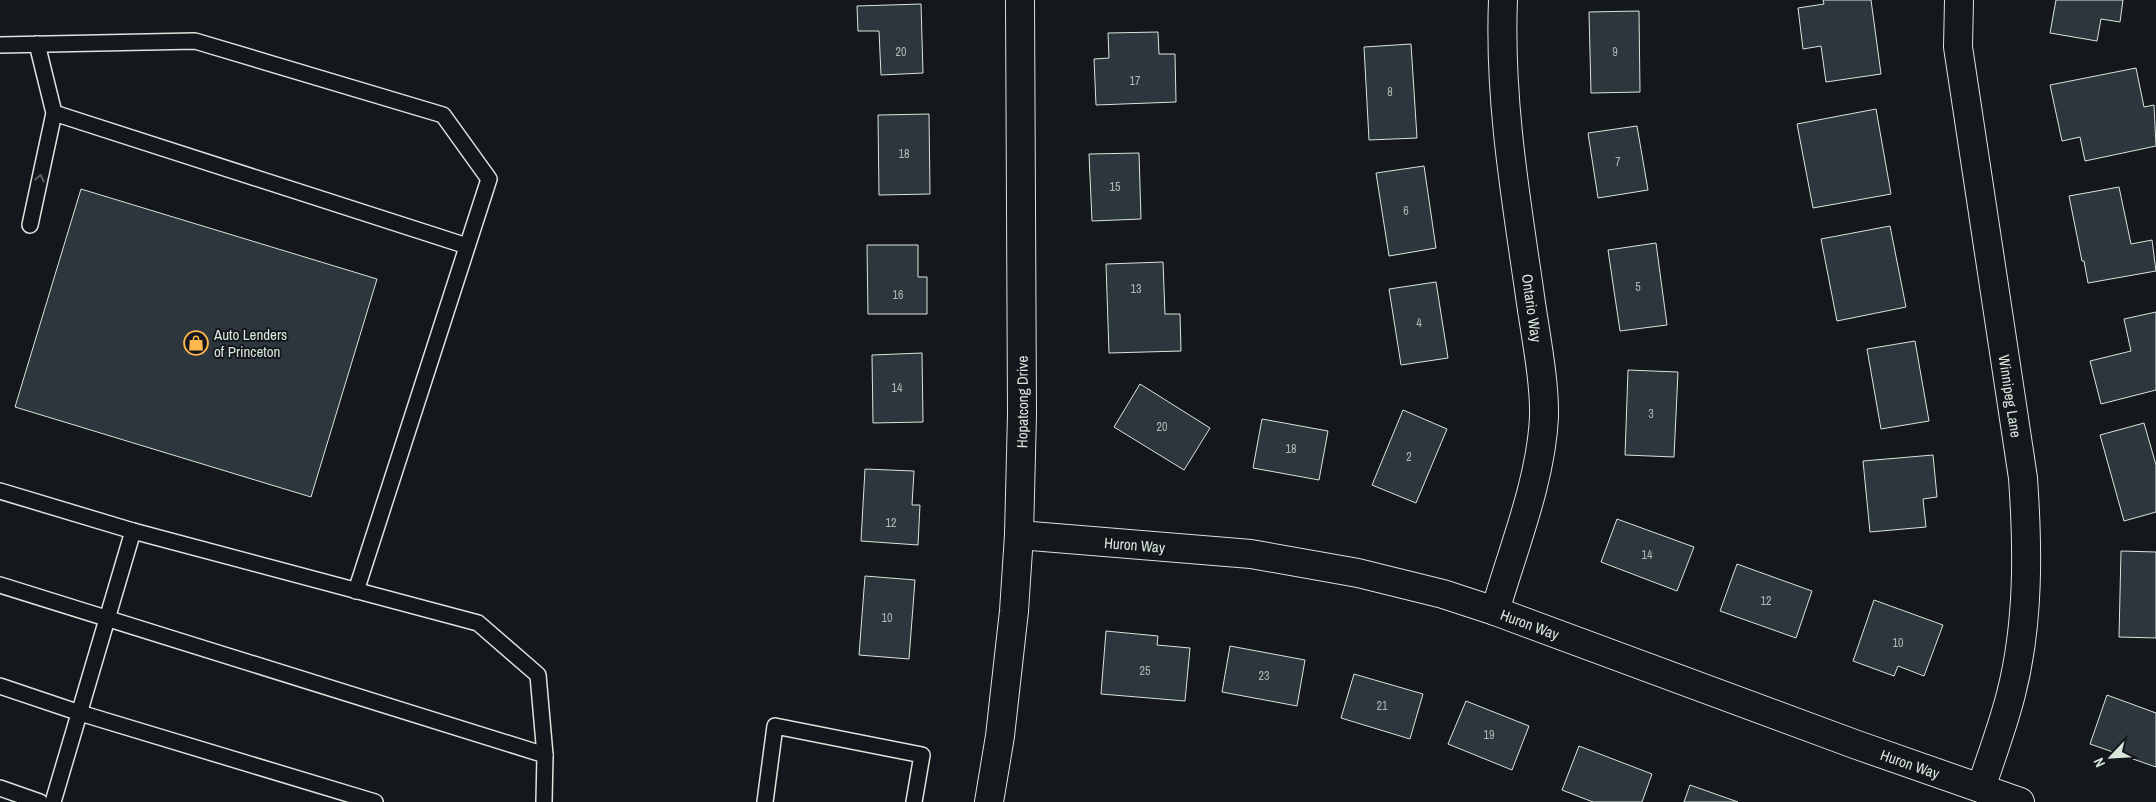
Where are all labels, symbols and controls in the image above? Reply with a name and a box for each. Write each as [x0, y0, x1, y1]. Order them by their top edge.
house number: 20 [896, 44, 906, 60]
house number: 9 [1612, 44, 1618, 60]
house number: 17 [1130, 73, 1141, 89]
house number: 8 [1387, 84, 1393, 100]
house number: 18 [899, 146, 909, 162]
house number: 7 [1615, 154, 1621, 170]
one-way arrow [34, 173, 45, 182]
house number: 15 [1110, 179, 1121, 195]
house number: 6 [1403, 203, 1409, 219]
street label: Ontario Way [1517, 273, 1547, 344]
house number: 5 [1635, 279, 1641, 295]
house number: 13 [1131, 281, 1141, 297]
house number: 16 [893, 287, 903, 303]
house number: 4 [1416, 315, 1422, 331]
place label: Auto Lenders of Princeton [213, 324, 287, 362]
shop icon: Auto Lenders of Princeton [183, 330, 209, 356]
street label: Winnipeg Lane [1994, 353, 2027, 439]
street label: Hopatcong Drive [1011, 355, 1033, 448]
house number: 14 [892, 380, 903, 396]
house number: 3 [1648, 406, 1654, 422]
house number: 20 [1157, 419, 1167, 435]
house number: 18 [1286, 441, 1296, 457]
house number: 2 [1406, 449, 1412, 465]
house number: 12 [886, 515, 896, 531]
street label: Huron Way [1103, 532, 1167, 557]
house number: 14 [1642, 547, 1653, 563]
house number: 12 [1761, 593, 1771, 609]
street label: Huron Way [1498, 603, 1563, 645]
house number: 10 [882, 610, 892, 626]
house number: 10 [1893, 635, 1903, 651]
house number: 25 [1140, 663, 1151, 679]
house number: 23 [1259, 668, 1269, 684]
house number: 21 [1377, 698, 1388, 714]
house number: 19 [1484, 727, 1494, 743]
north arrow [2086, 732, 2136, 782]
street label: Huron Way [1878, 744, 1943, 784]
text: N [2089, 755, 2109, 770]

